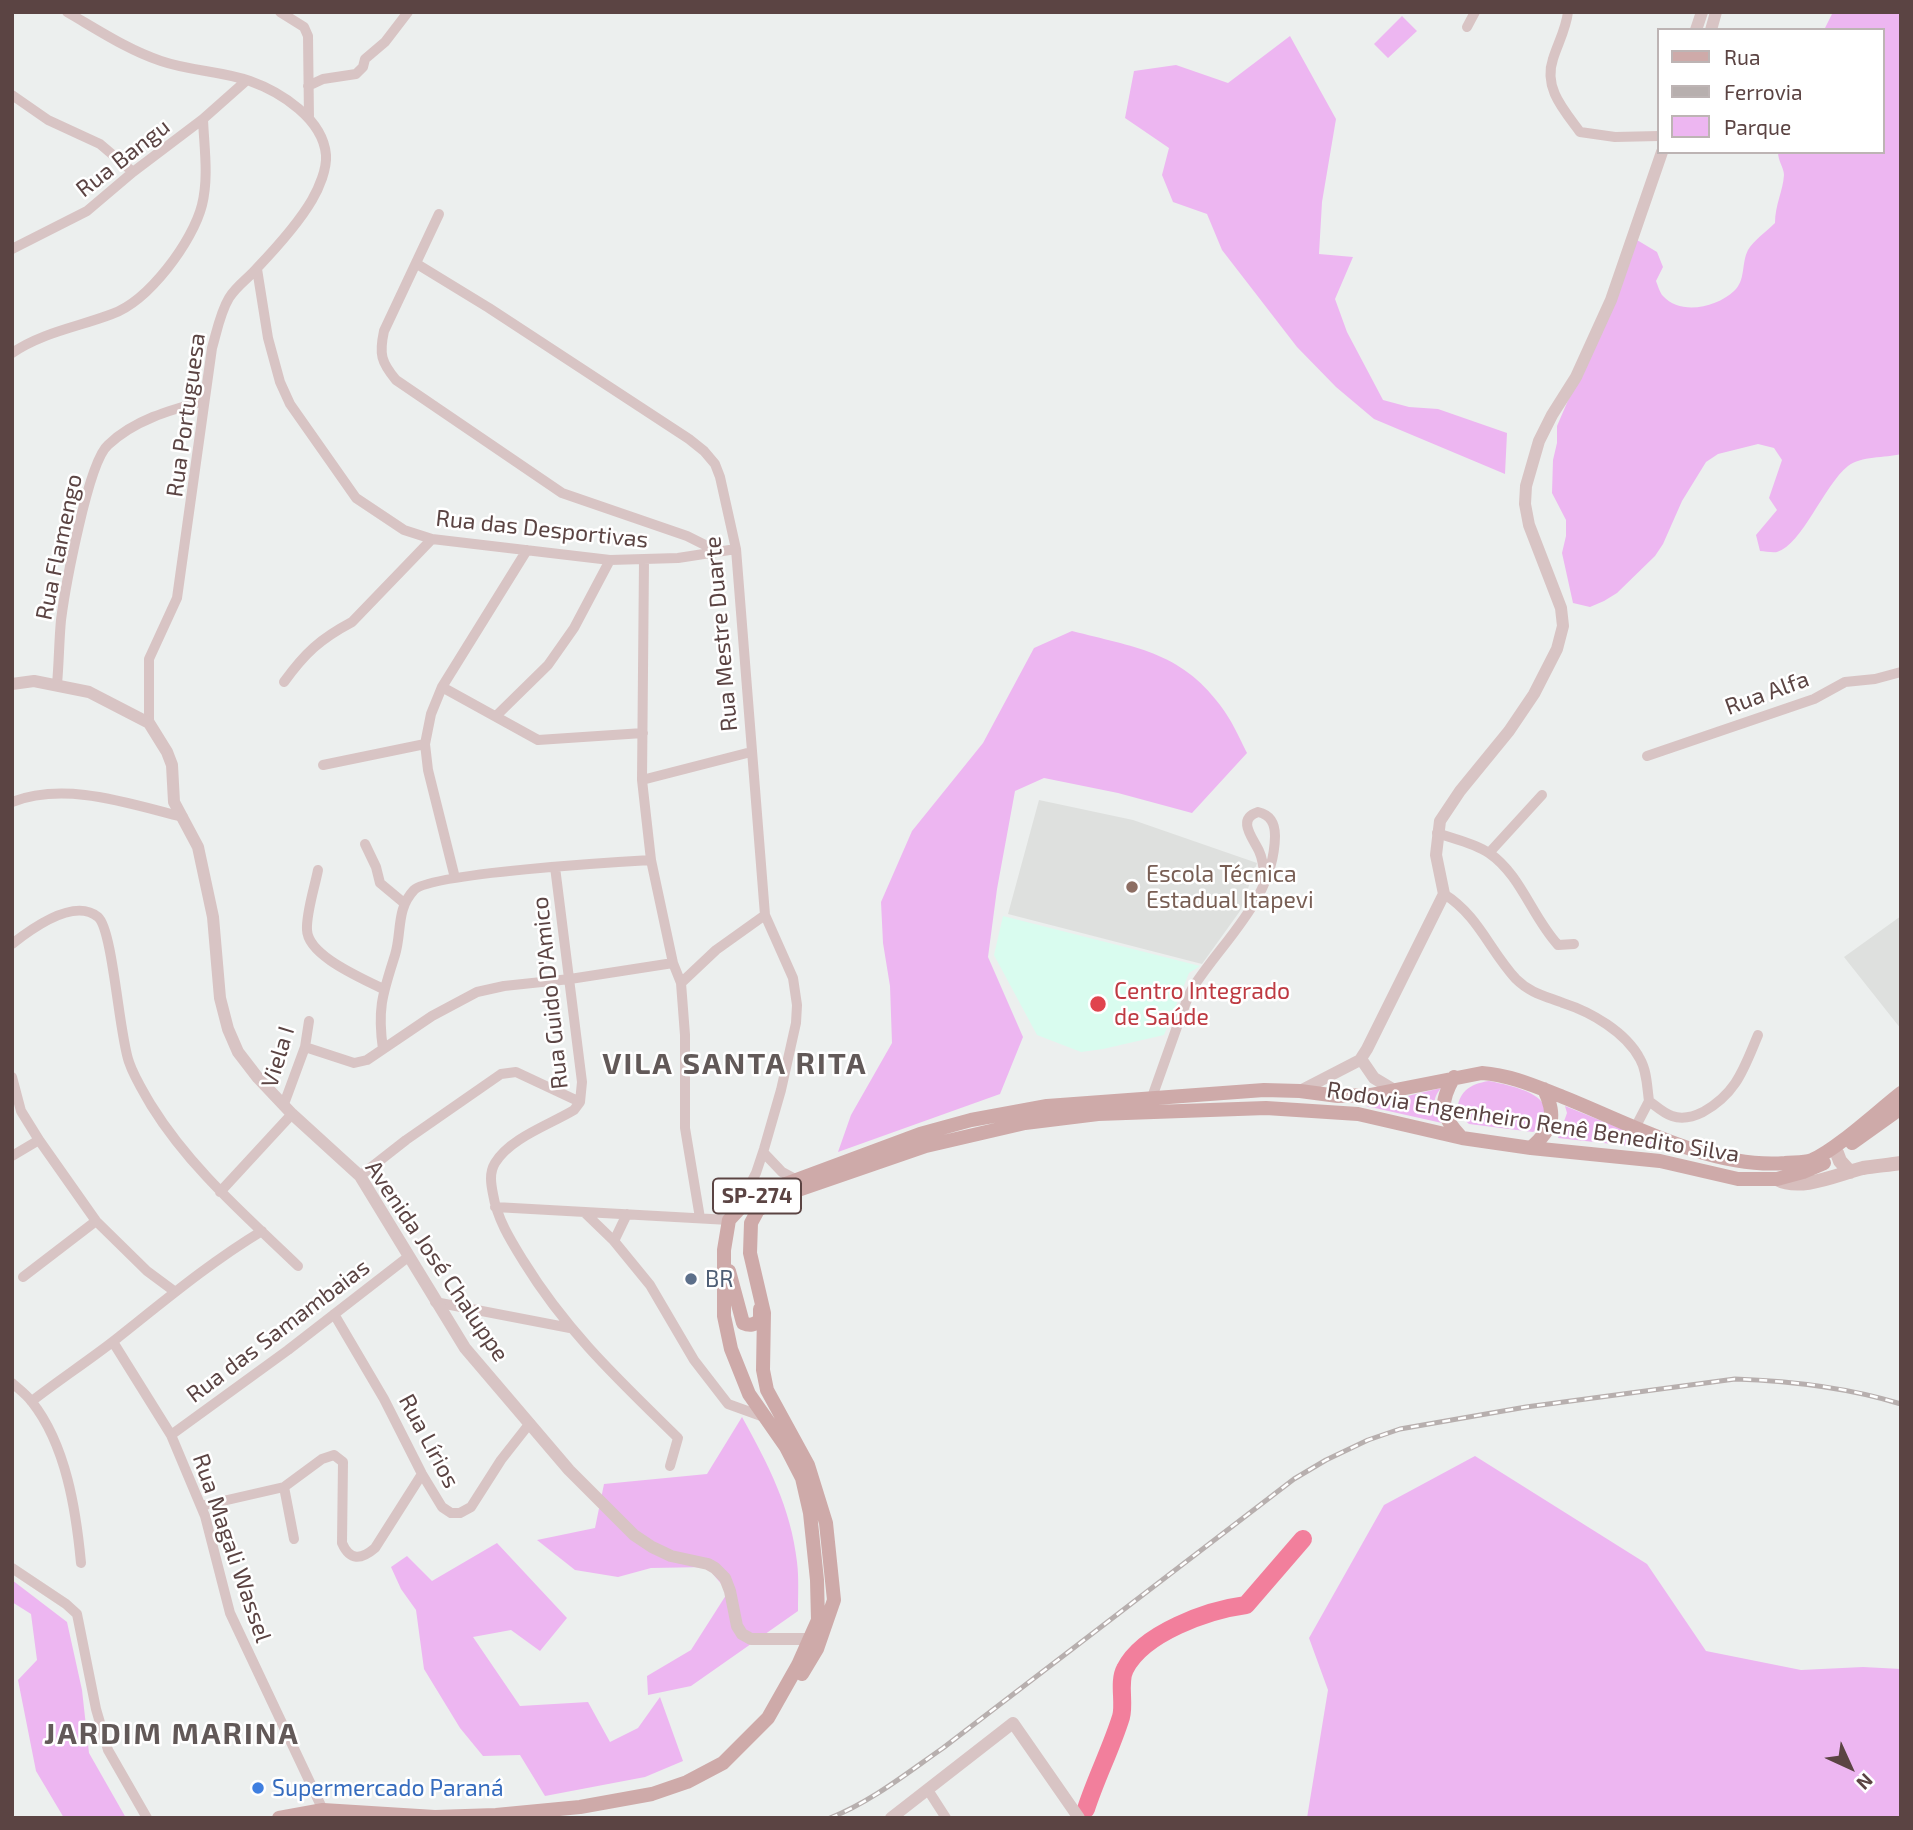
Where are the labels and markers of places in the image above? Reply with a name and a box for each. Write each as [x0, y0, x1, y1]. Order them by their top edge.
place label: Escola Técnica Estadual Itapevi [1146, 860, 1314, 914]
marker: Escola Técnica Estadual Itapevi [1124, 879, 1140, 895]
place label: Centro Integrado de Saúde [1114, 977, 1290, 1031]
marker: Centro Integrado de Saúde [1088, 994, 1108, 1014]
place label: BR [705, 1265, 733, 1293]
marker: BR [683, 1271, 699, 1287]
place label: Supermercado Paraná [272, 1774, 504, 1802]
marker: Supermercado Paraná [250, 1780, 266, 1796]

